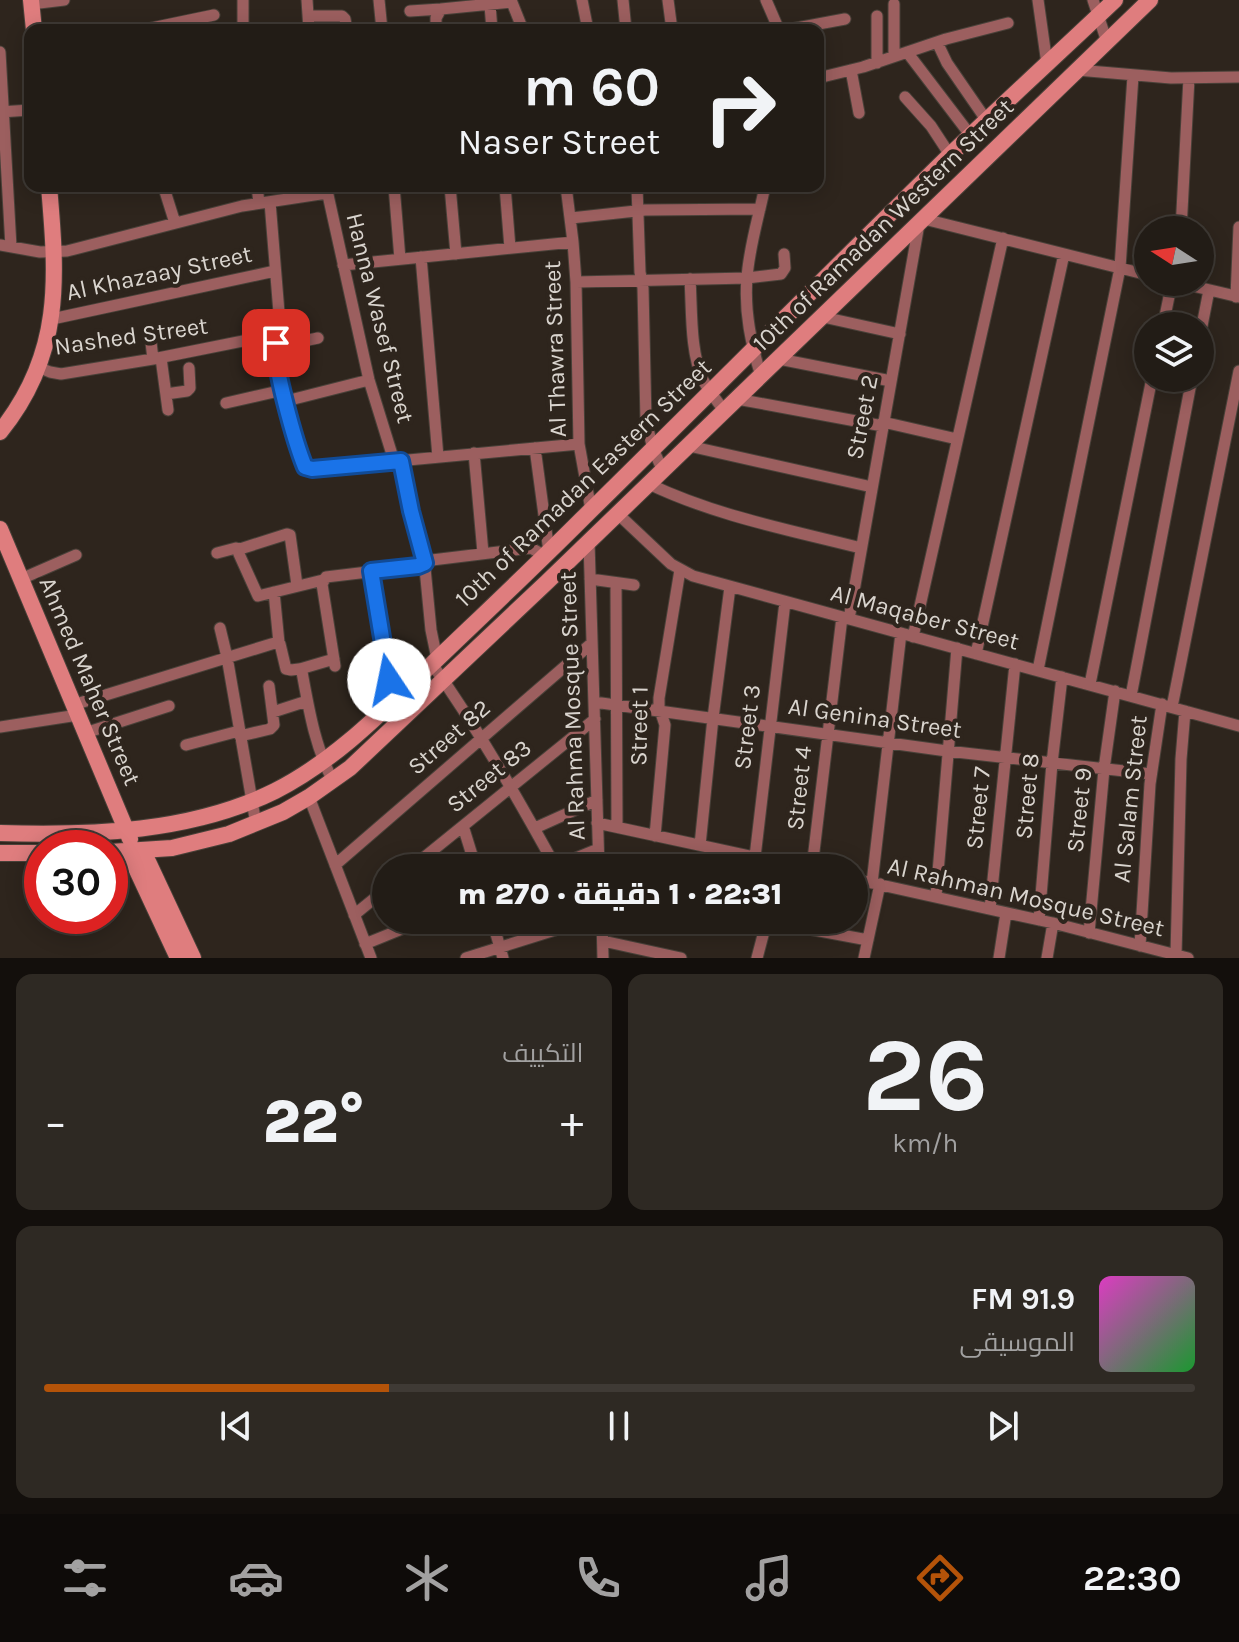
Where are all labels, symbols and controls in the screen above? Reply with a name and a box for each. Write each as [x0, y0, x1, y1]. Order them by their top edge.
text: 60 m [523, 54, 660, 119]
icon: right [688, 56, 792, 160]
street label: 10th of Ramadan Western Street [747, 93, 1019, 357]
text: Naser Street [458, 121, 660, 163]
street label: Hanna Wasef Street [340, 210, 420, 426]
north arrow [1134, 216, 1214, 296]
map controls [1134, 216, 1214, 392]
street label: Al Khazaay Street [64, 240, 254, 306]
street label: Al Thawra Street [538, 260, 572, 438]
pin [242, 309, 310, 377]
street label: Nashed Street [52, 311, 210, 361]
button: layers [1134, 312, 1214, 392]
icon: arrive [254, 321, 298, 365]
street label: 10th of Ramadan Eastern Street [449, 353, 717, 613]
street label: Street 2 [840, 372, 884, 462]
street label: Al Rahma Mosque Street [553, 571, 591, 841]
street label: Ahmed Maher Street [33, 573, 147, 789]
street label: Al Maqaber Street [828, 578, 1022, 656]
position arrow [347, 638, 431, 722]
street label: Street 3 [728, 683, 766, 771]
street label: Street 1 [624, 686, 654, 766]
street label: Al Genina Street [786, 692, 964, 744]
street label: Street 82 [402, 694, 496, 780]
street label: Al Salam Street [1107, 714, 1153, 884]
street label: Street 83 [441, 733, 537, 819]
street label: Street 4 [781, 744, 817, 832]
street label: Street 8 [1009, 752, 1045, 840]
street label: Street 7 [960, 765, 996, 851]
street label: Street 9 [1061, 766, 1097, 854]
speed limit sign: 30 [24, 830, 128, 934]
street label: Al Rahman Mosque Street [885, 852, 1167, 942]
text: 22:31 · 1 دقيقة · 270 m [458, 876, 782, 912]
text: 26 [862, 1015, 988, 1136]
text: التكييف [502, 1038, 584, 1069]
text: 22° [263, 1087, 365, 1157]
text: − [44, 1097, 67, 1148]
text: + [560, 1097, 584, 1148]
text: km/h [892, 1128, 958, 1159]
text: 91.9 FM [971, 1281, 1075, 1317]
text: الموسيقى [960, 1327, 1075, 1358]
icon: previous [214, 1404, 258, 1448]
icon: pause [597, 1404, 641, 1448]
icon: next [981, 1404, 1025, 1448]
icon: filters [57, 1550, 113, 1606]
icon: car [228, 1550, 284, 1606]
icon: climate [399, 1550, 455, 1606]
icon: phone [570, 1550, 626, 1606]
icon: music [741, 1550, 797, 1606]
icon: directions [912, 1550, 968, 1606]
text: 22:30 [1083, 1557, 1182, 1599]

